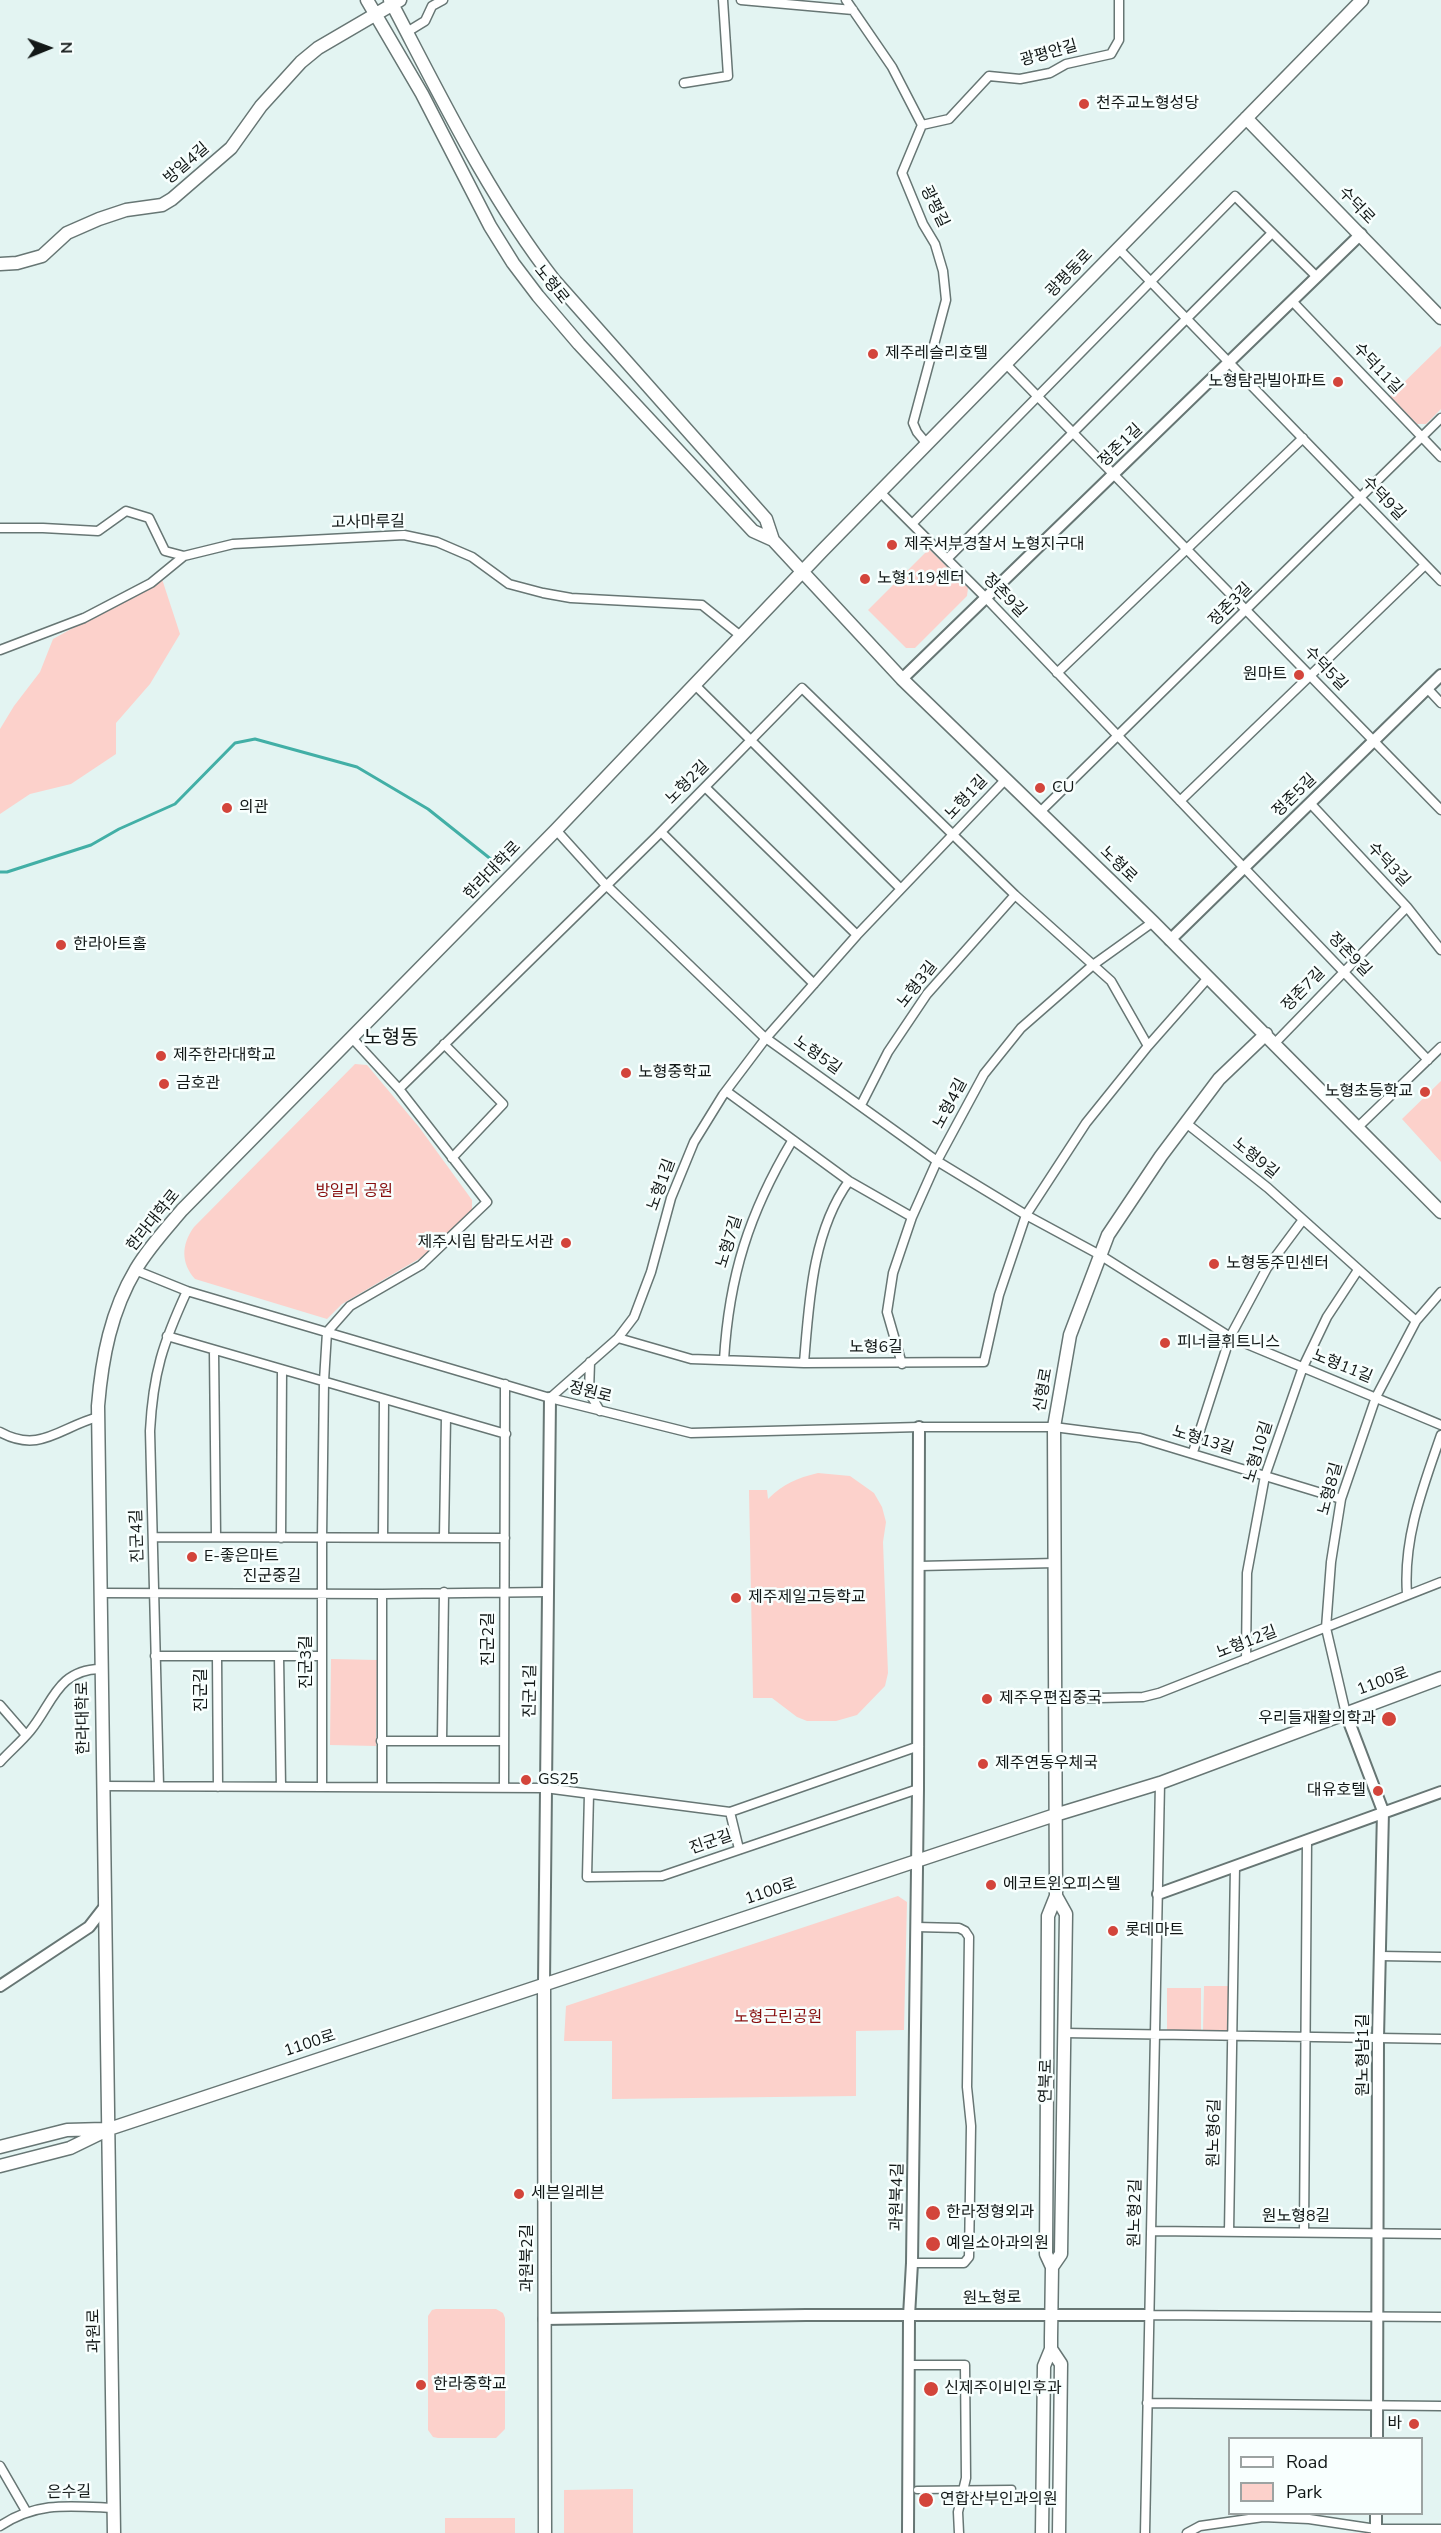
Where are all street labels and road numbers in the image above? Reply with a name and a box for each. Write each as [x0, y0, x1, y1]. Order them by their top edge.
street label: 광평안길 [1018, 37, 1080, 71]
street label: 방일4길 [160, 139, 214, 189]
street label: 광평길 [916, 183, 952, 231]
street label: 수덕로 [1334, 183, 1378, 229]
street label: 광평동로 [1043, 246, 1097, 302]
street label: 노형로 [530, 262, 572, 308]
street label: 수덕11길 [1348, 339, 1406, 399]
street label: 정존1길 [1095, 420, 1147, 472]
street label: 수덕9길 [1357, 473, 1409, 525]
street label: 고사마루길 [331, 513, 405, 533]
street label: 정존9길 [978, 570, 1030, 622]
street label: 정존3길 [1205, 579, 1257, 631]
street label: 수덕5길 [1299, 643, 1351, 695]
street label: 노형2길 [662, 757, 714, 809]
street label: 정존5길 [1269, 770, 1321, 822]
street label: 노형1길 [942, 772, 992, 824]
street label: 한라대학로 [461, 838, 525, 904]
street label: 수덕3길 [1363, 839, 1413, 891]
street label: 노형로 [1095, 843, 1141, 887]
street label: 정존9길 [1323, 929, 1375, 981]
street label: 노형3길 [894, 958, 942, 1012]
street label: 정존7길 [1278, 964, 1330, 1016]
street label: 노형5길 [789, 1033, 845, 1079]
street label: 노형4길 [930, 1076, 972, 1132]
street label: 노형9길 [1228, 1135, 1282, 1183]
street label: 노형1길 [644, 1156, 680, 1214]
street label: 한라대학로 [123, 1186, 185, 1256]
street label: 노형7길 [713, 1213, 747, 1271]
street label: 노형6길 [849, 1338, 903, 1358]
street label: 노형11길 [1309, 1346, 1375, 1388]
street label: 신형로 [1031, 1367, 1057, 1413]
street label: 정원로 [566, 1378, 614, 1408]
street label: 노형10길 [1241, 1419, 1277, 1485]
street label: 노형13길 [1170, 1423, 1236, 1459]
street label: 노형8길 [1315, 1461, 1347, 1517]
street label: 진군4길 [127, 1509, 149, 1563]
street label: 진군중길 [243, 1567, 301, 1587]
street label: 진군2길 [479, 1612, 499, 1666]
street label: 노형12길 [1214, 1623, 1280, 1663]
street label: 진군3길 [297, 1635, 317, 1689]
street label: 진군1길 [521, 1664, 541, 1718]
street label: 1100로 [1355, 1664, 1411, 1700]
street label: 진군길 [192, 1668, 212, 1712]
street label: 한라대학로 [74, 1681, 94, 1755]
street label: 진군길 [687, 1827, 735, 1859]
street label: 1100로 [743, 1875, 799, 1909]
street label: 원노형남1길 [1354, 2013, 1374, 2097]
street label: 1100로 [282, 2027, 338, 2061]
street label: 연북로 [1037, 2059, 1057, 2103]
street label: 원노형6길 [1205, 2099, 1225, 2167]
street label: 과원북4길 [888, 2163, 908, 2231]
street label: 원노형2길 [1126, 2179, 1146, 2247]
street label: 원노형8길 [1262, 2207, 1330, 2227]
street label: 과원북2길 [518, 2224, 538, 2292]
street label: 원노형로 [962, 2289, 1022, 2309]
street label: 과원로 [85, 2309, 105, 2353]
street label: 은수길 [47, 2483, 91, 2503]

